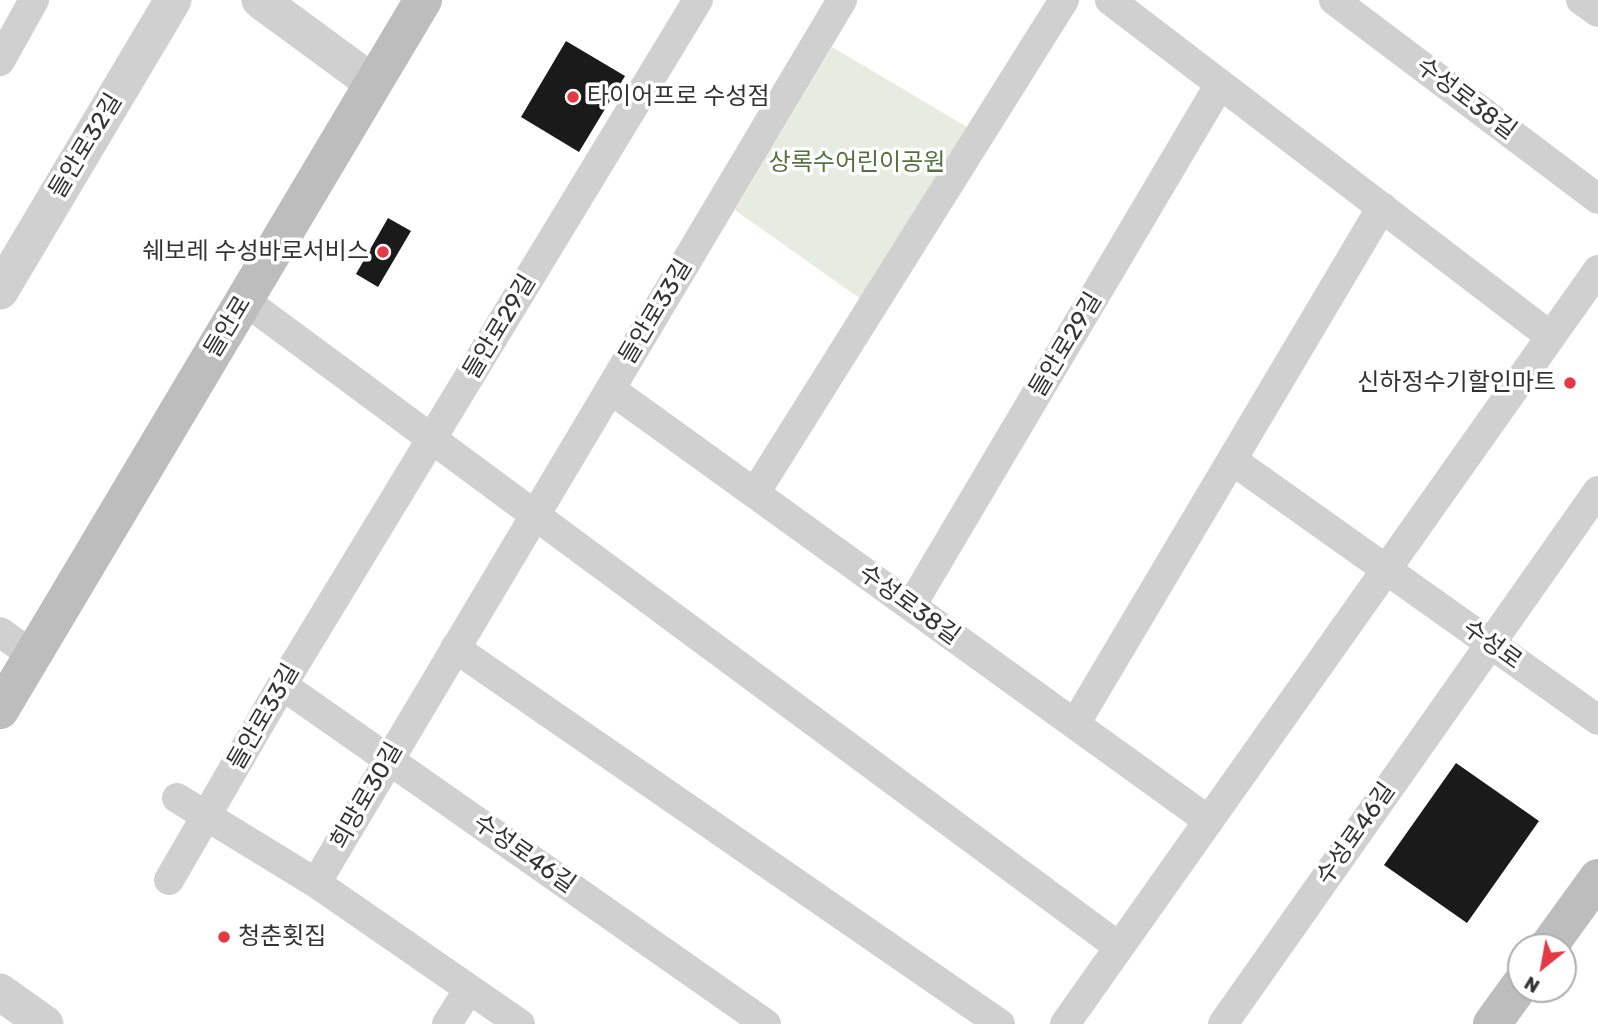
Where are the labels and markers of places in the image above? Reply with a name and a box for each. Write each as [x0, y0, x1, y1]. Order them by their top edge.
place label: 타이어프로 수성점 [587, 83, 770, 111]
marker: 타이어프로 수성점 [565, 89, 581, 105]
place label: 쉐보레 수성바로서비스 [142, 238, 369, 266]
marker: 쉐보레 수성바로서비스 [375, 244, 391, 260]
place label: 신하정수기할인마트 [1357, 369, 1556, 397]
marker: 신하정수기할인마트 [1562, 375, 1578, 391]
place label: 청춘횟집 [238, 923, 326, 951]
marker: 청춘횟집 [216, 929, 232, 945]

